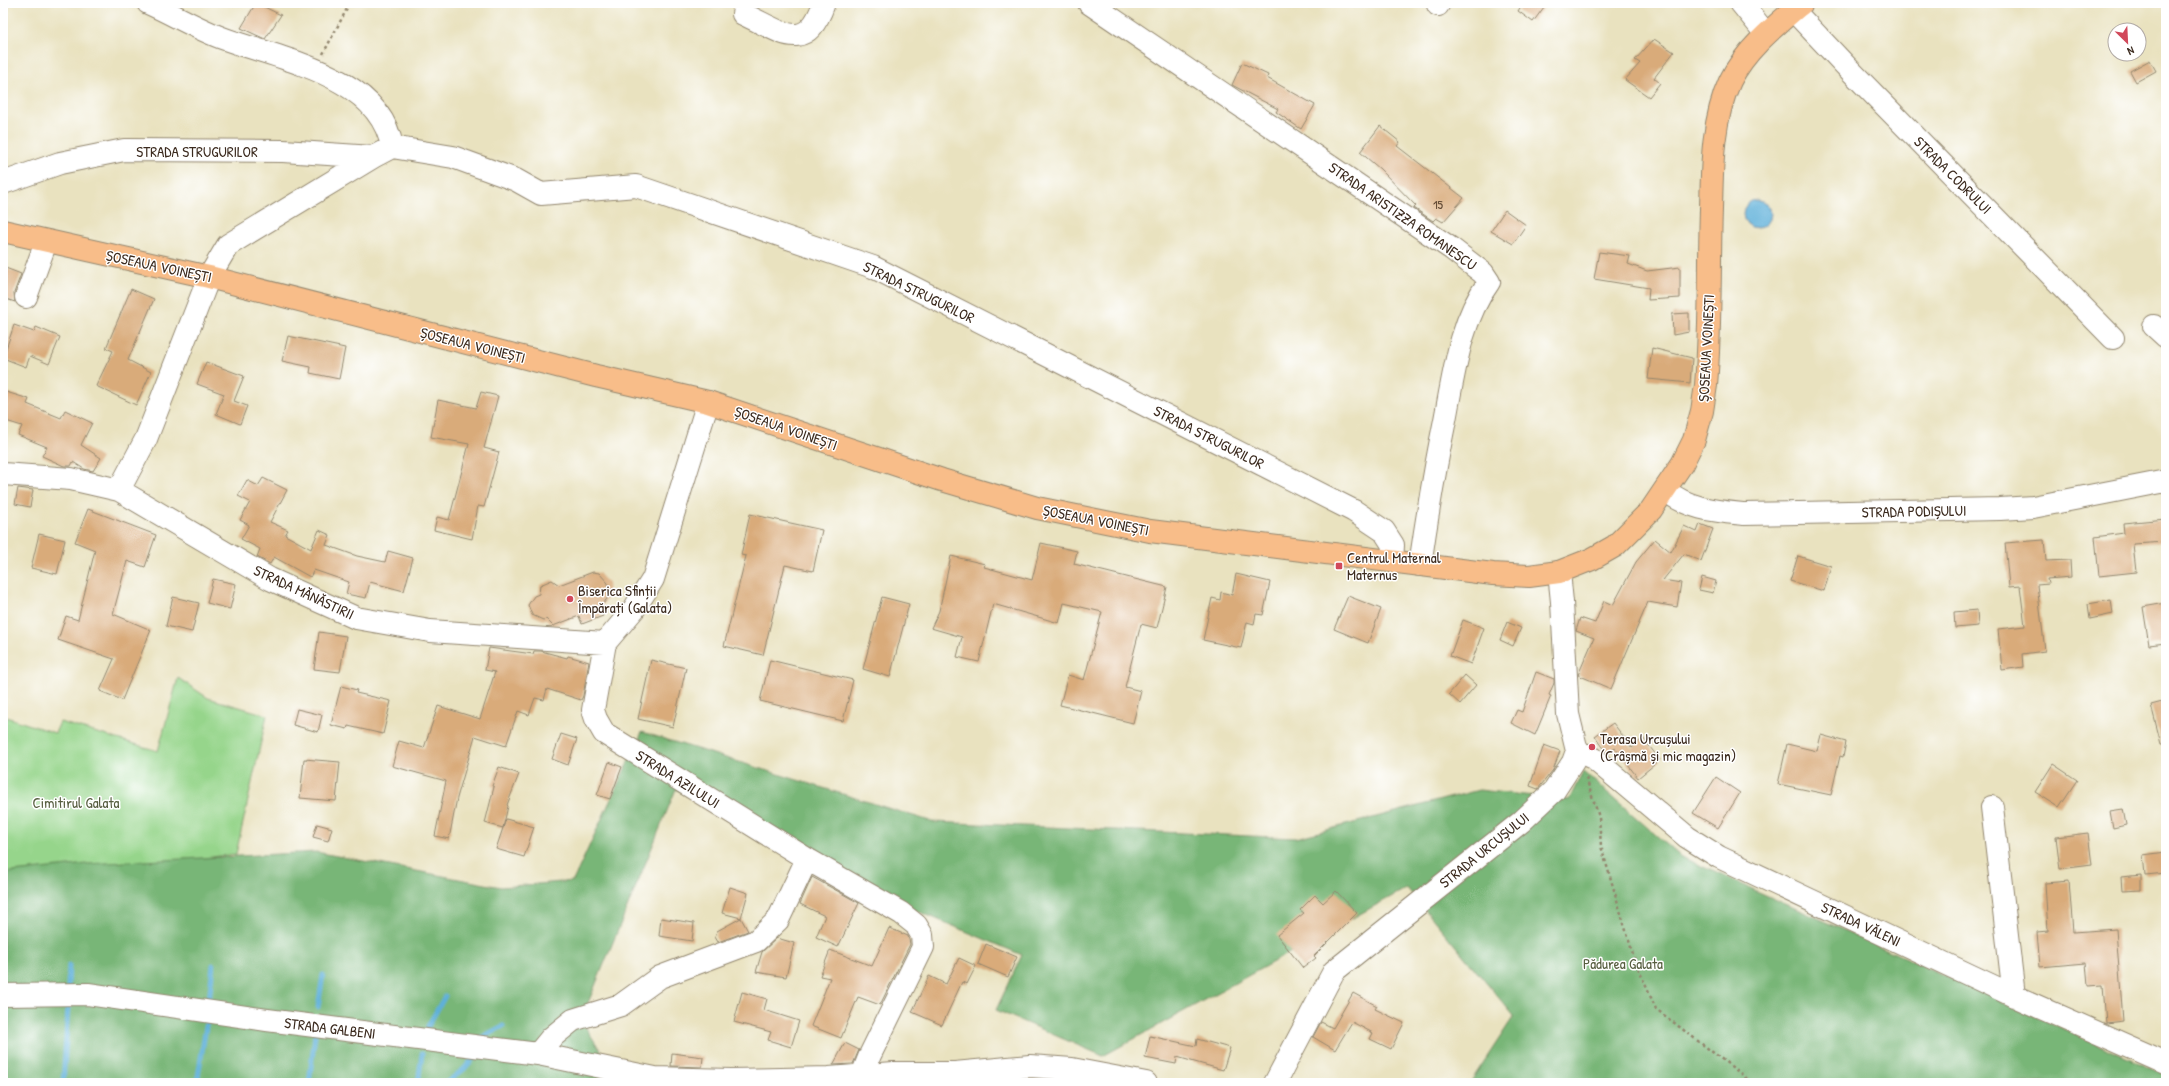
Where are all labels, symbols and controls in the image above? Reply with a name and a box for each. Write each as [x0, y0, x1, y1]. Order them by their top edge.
north arrow [2107, 22, 2147, 62]
text: N [2125, 44, 2137, 59]
street label: STRADA CODRULUI [1910, 132, 1996, 218]
street label: STRADA STRUGURILOR [136, 141, 258, 162]
street label: STRADA ARISTIZZA ROMANESCU [1325, 157, 1481, 275]
house number: 15 [1433, 195, 1444, 213]
street label: ȘOSEAUA VOINEȘTI [104, 245, 214, 287]
street label: STRADA STRUGURILOR [860, 256, 978, 328]
street label: ȘOSEAUA VOINEȘTI [1693, 294, 1719, 402]
street label: ȘOSEAUA VOINEȘTI [418, 322, 528, 368]
street label: STRADA STRUGURILOR [1150, 400, 1268, 474]
street label: ȘOSEAUA VOINEȘTI [732, 401, 840, 455]
street label: ȘOSEAUA VOINEȘTI [1041, 499, 1151, 541]
street label: STRADA PODIȘULUI [1862, 500, 1966, 522]
place label: Centrul Maternal Maternus [1347, 547, 1441, 585]
street label: STRADA MĂNĂSTIRII [250, 559, 358, 625]
marker: Centrul Maternal Maternus [1334, 561, 1344, 571]
place label: Biserica Sfinții Împărați (Galata) [577, 580, 672, 618]
marker: Biserica Sfinții Împărați (Galata) [565, 594, 575, 604]
place label: Terasa Urcușului (Crâșmă și mic magazin) [1600, 728, 1736, 766]
marker: Terasa Urcușului (Crâșmă și mic magazin) [1587, 742, 1597, 752]
street label: STRADA AZILULUI [632, 745, 724, 813]
park label: Cimitirul Galata [33, 792, 120, 813]
street label: STRADA URCUȘULUI [1435, 807, 1533, 893]
street label: STRADA VĂLENI [1818, 896, 1904, 952]
park label: Pădurea Galata [1583, 953, 1663, 974]
street label: STRADA GALBENI [283, 1012, 377, 1044]

